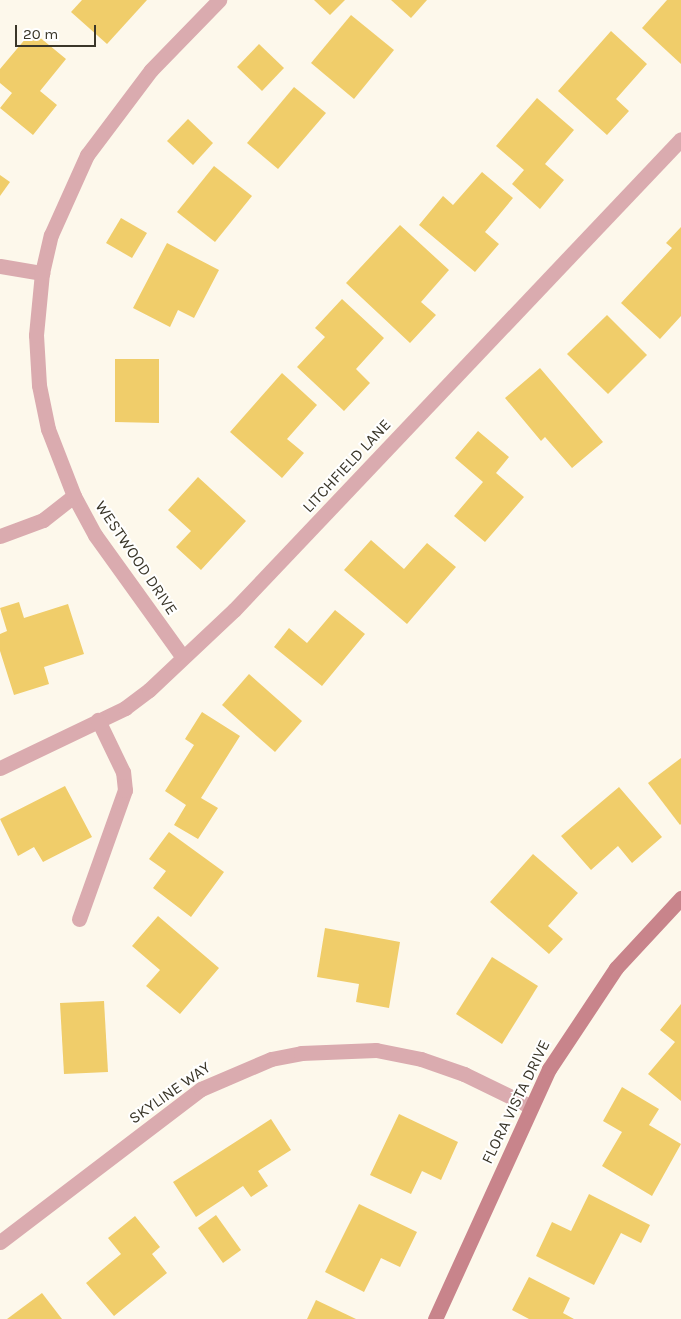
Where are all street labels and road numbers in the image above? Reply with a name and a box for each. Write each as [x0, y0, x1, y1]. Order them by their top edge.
street label: LITCHFIELD LANE [299, 415, 395, 517]
street label: WESTWOOD DRIVE [91, 497, 181, 619]
street label: FLORA VISTA DRIVE [478, 1037, 554, 1167]
street label: SKYLINE WAY [125, 1058, 215, 1128]

